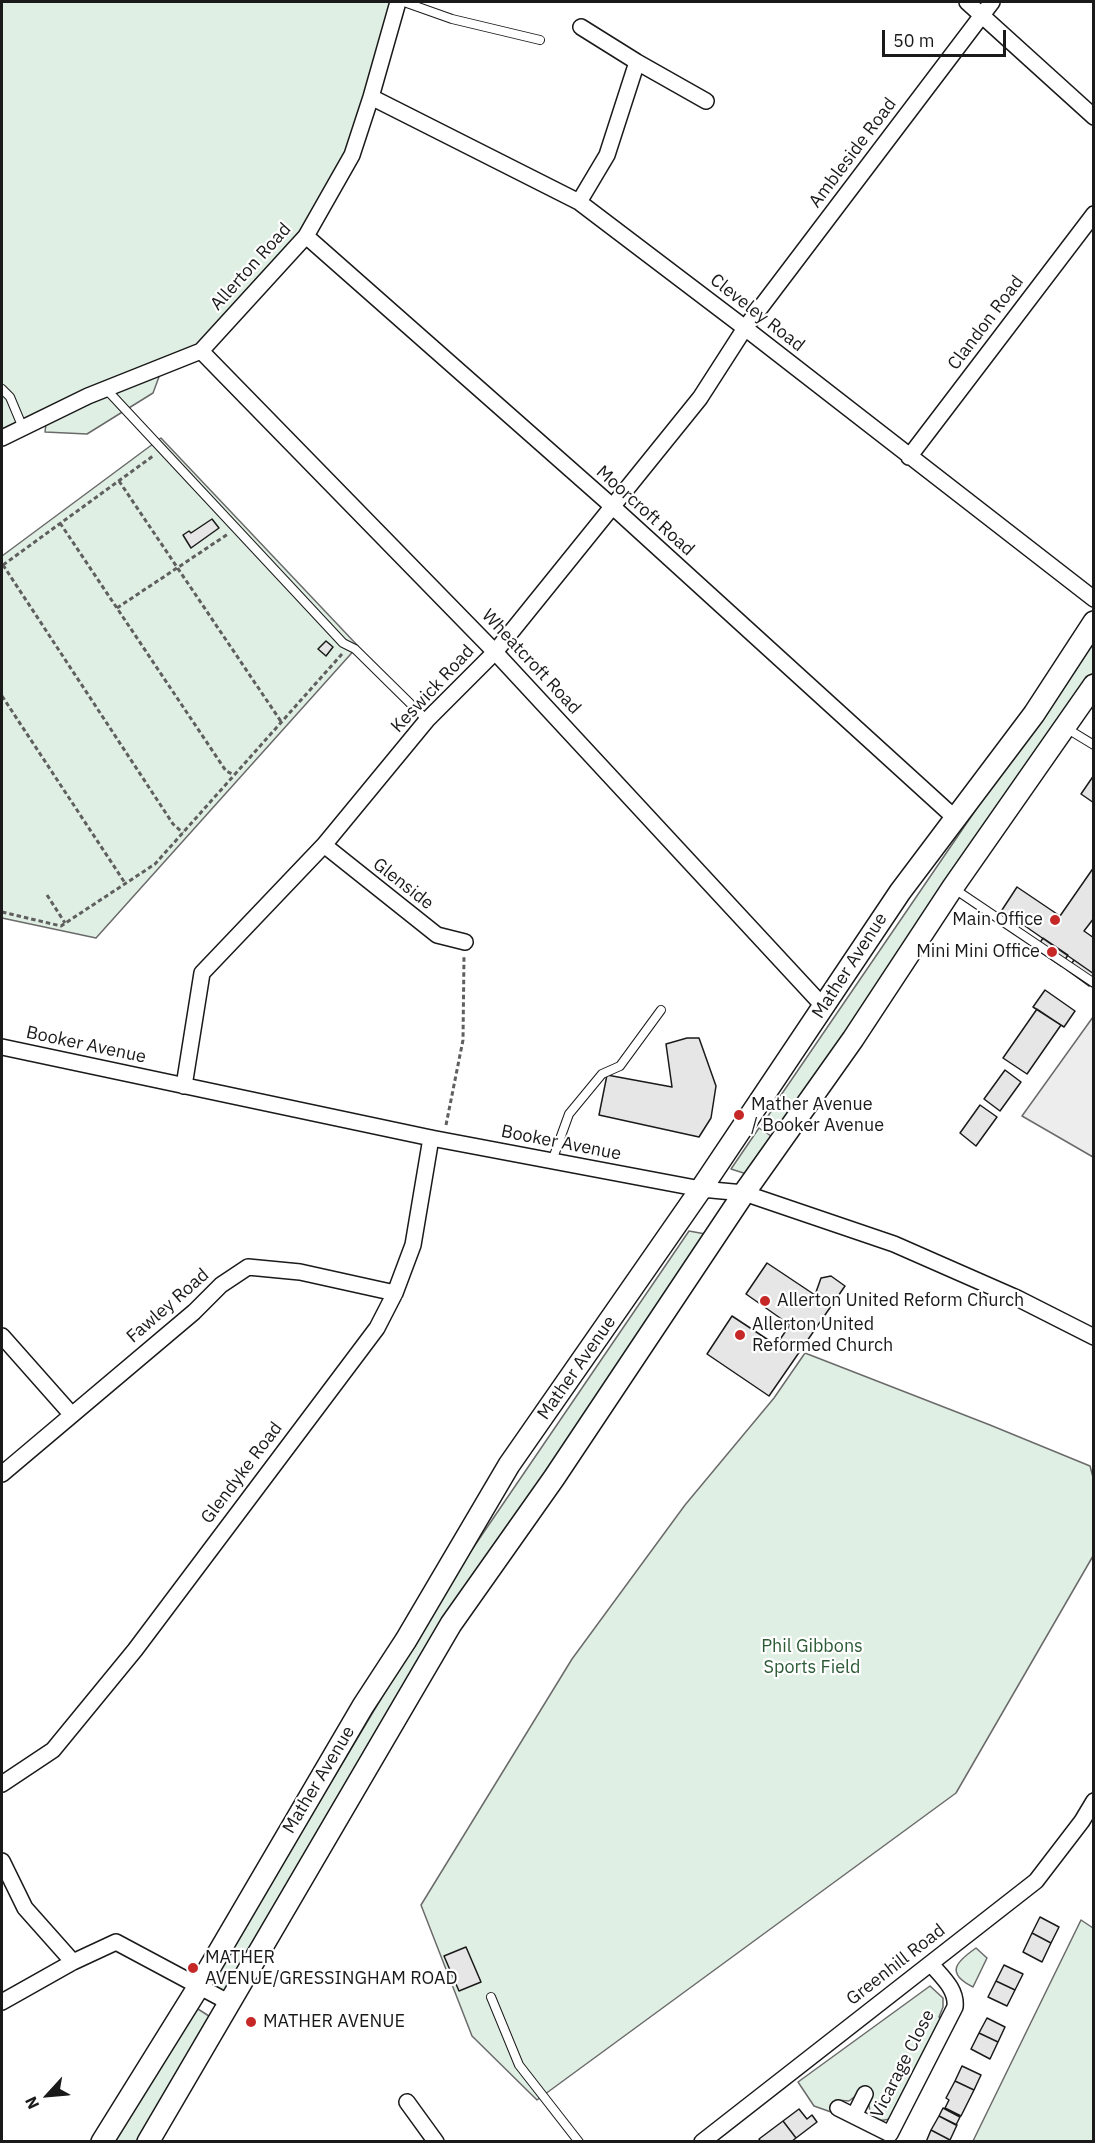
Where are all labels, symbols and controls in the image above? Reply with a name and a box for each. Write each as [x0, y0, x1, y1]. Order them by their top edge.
scale bar [885, 18, 1010, 56]
text: 50 m [893, 29, 935, 52]
street label: Ambleside Road [805, 94, 901, 212]
street label: Allerton Road [206, 219, 296, 315]
street label: Cleveley Road [706, 269, 808, 357]
street label: Clandon Road [944, 272, 1028, 374]
street label: Moorcroft Road [591, 461, 699, 561]
street label: Wheatcroft Road [477, 605, 585, 719]
street label: Keswick Road [387, 641, 479, 737]
street label: Glenside [368, 854, 438, 914]
street label: Mather Avenue [808, 909, 892, 1023]
place label: Main Office [952, 909, 1043, 931]
marker: Main Office [1048, 913, 1062, 927]
place label: Mini Mini Office [916, 941, 1040, 963]
marker: Mini Mini Office [1045, 945, 1059, 959]
street label: Booker Avenue [24, 1022, 148, 1068]
place label: Mather Avenue / Booker Avenue [751, 1094, 884, 1136]
marker: Mather Avenue / Booker Avenue [732, 1108, 746, 1122]
street label: Booker Avenue [499, 1121, 623, 1165]
street label: Fawley Road [122, 1264, 214, 1348]
place label: Allerton United Reform Church [777, 1290, 1024, 1312]
marker: Allerton United Reform Church [758, 1294, 772, 1308]
street label: Mather Avenue [533, 1312, 621, 1424]
place label: Allerton United Reformed Church [752, 1314, 893, 1356]
marker: Allerton United Reformed Church [733, 1328, 747, 1342]
street label: Glendyke Road [197, 1418, 287, 1528]
park label: Phil Gibbons Sports Field [761, 1636, 863, 1678]
street label: Mather Avenue [278, 1722, 360, 1838]
street label: Greenhill Road [842, 1920, 950, 2010]
place label: MATHER AVENUE/GRESSINGHAM ROAD [205, 1947, 458, 1990]
marker: MATHER AVENUE/GRESSINGHAM ROAD [186, 1961, 200, 1975]
street label: Vicarage Close [866, 2006, 940, 2122]
place label: MATHER AVENUE [263, 2011, 405, 2033]
marker: MATHER AVENUE [244, 2015, 258, 2029]
north arrow [18, 2065, 78, 2125]
text: N [20, 2093, 43, 2112]

